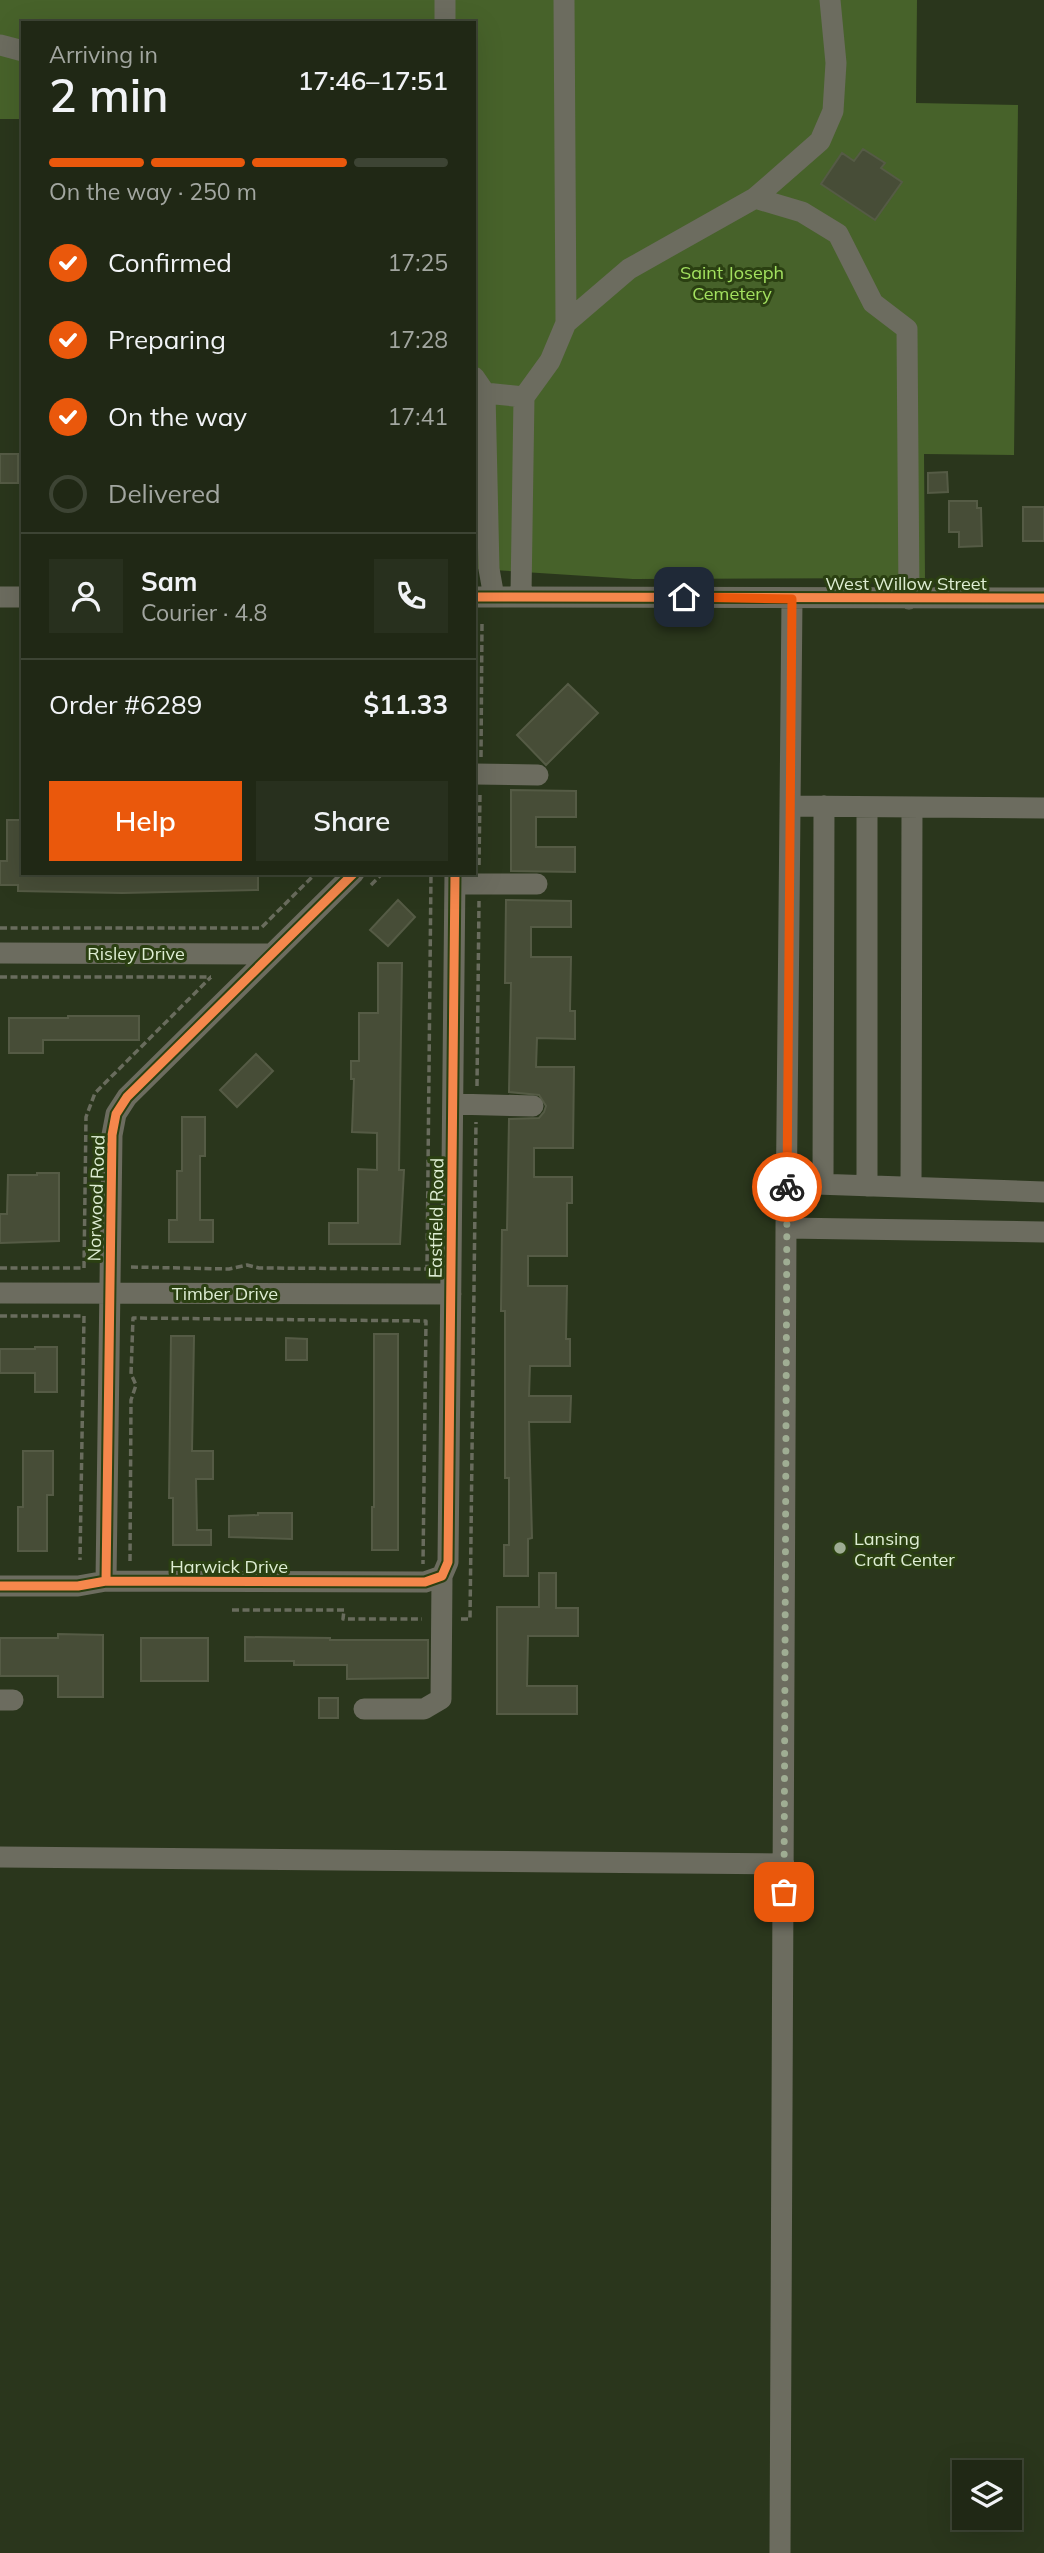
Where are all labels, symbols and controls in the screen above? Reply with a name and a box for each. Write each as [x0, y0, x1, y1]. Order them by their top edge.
text: Arriving in [49, 40, 158, 69]
text: 17:46–17:51 [298, 64, 448, 97]
text: 2 min [49, 66, 168, 124]
text: On the way · 250 m [49, 177, 257, 206]
icon: check [49, 244, 87, 282]
text: Confirmed [108, 246, 232, 279]
text: 17:25 [388, 248, 448, 277]
park label: Saint Joseph Cemetery [680, 261, 784, 305]
icon: check [49, 321, 87, 359]
text: Preparing [108, 323, 226, 356]
text: 17:28 [388, 325, 448, 354]
icon: check [49, 398, 87, 436]
text: On the way [108, 400, 247, 433]
text: 17:41 [388, 402, 448, 431]
text: Delivered [108, 477, 221, 510]
button: person [49, 559, 123, 633]
button: phone [374, 559, 448, 633]
text: Sam [141, 565, 197, 598]
pin [654, 567, 714, 627]
street label: West Willow Street [825, 572, 987, 595]
icon: home [665, 578, 703, 616]
text: Courier · 4.8 [141, 598, 267, 627]
text: Order #6289 [49, 688, 202, 721]
text: $11.33 [364, 688, 448, 721]
button: Help [49, 781, 242, 861]
button: Share [256, 781, 448, 861]
street label: Risley Drive [87, 942, 185, 965]
street label: Norwood Road [82, 1134, 110, 1262]
courier [752, 1152, 822, 1222]
street label: Eastfield Road [423, 1158, 449, 1278]
icon: bike [768, 1168, 806, 1206]
street label: Timber Drive [172, 1282, 278, 1305]
place label: Lansing Craft Center [854, 1527, 955, 1571]
marker: Lansing Craft Center [832, 1540, 848, 1556]
street label: Harwick Drive [170, 1555, 288, 1578]
pin [754, 1862, 814, 1922]
icon: bag [765, 1873, 803, 1911]
map controls [952, 2460, 1022, 2530]
button: layers [952, 2460, 1022, 2530]

